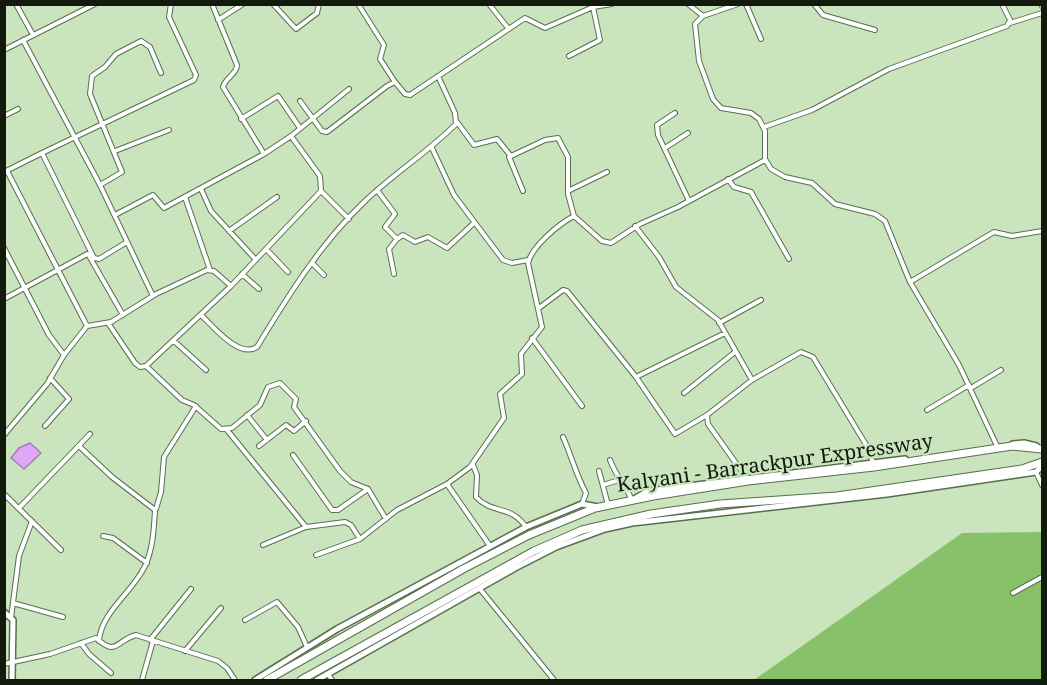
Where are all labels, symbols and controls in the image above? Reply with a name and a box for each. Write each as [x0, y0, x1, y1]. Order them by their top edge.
street label: Kalyani - Barrackpur Expressway [615, 430, 935, 498]

